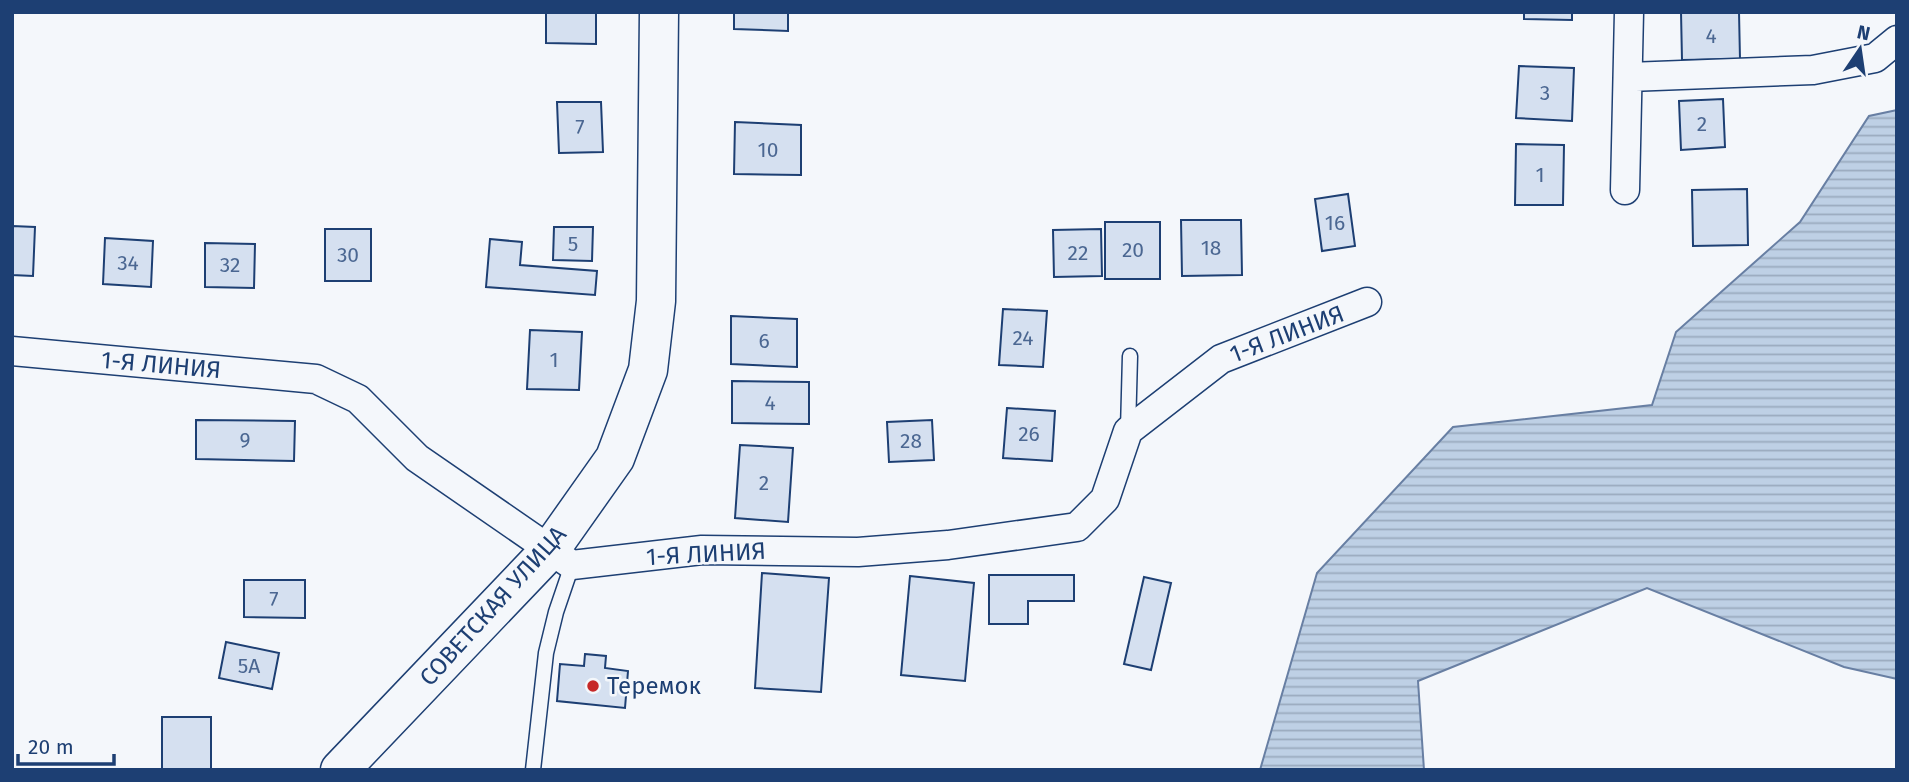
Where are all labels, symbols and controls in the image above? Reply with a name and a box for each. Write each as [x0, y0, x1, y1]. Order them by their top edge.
north arrow [1825, 14, 1895, 84]
text: N [1855, 20, 1872, 46]
house number: 4 [1705, 23, 1717, 49]
house number: 3 [1540, 80, 1550, 106]
house number: 2 [1697, 111, 1707, 137]
house number: 7 [575, 114, 585, 140]
house number: 10 [758, 137, 778, 163]
house number: 1 [1535, 162, 1545, 188]
house number: 16 [1325, 210, 1345, 236]
house number: 5 [568, 231, 578, 257]
house number: 18 [1201, 235, 1221, 261]
house number: 20 [1122, 237, 1144, 263]
house number: 22 [1068, 240, 1088, 266]
house number: 30 [337, 242, 359, 268]
house number: 34 [117, 250, 139, 276]
house number: 32 [220, 252, 240, 278]
street label: 1-Я ЛИНИЯ [1226, 299, 1348, 369]
house number: 24 [1013, 325, 1034, 351]
house number: 6 [758, 328, 770, 354]
street label: 1-Я ЛИНИЯ [100, 346, 222, 384]
house number: 1 [549, 347, 559, 373]
house number: 4 [764, 390, 776, 416]
house number: 26 [1018, 421, 1040, 447]
house number: 9 [239, 427, 251, 453]
house number: 28 [900, 428, 922, 454]
house number: 2 [759, 470, 769, 496]
street label: СОВЕТСКАЯ УЛИЦА [414, 520, 572, 692]
street label: 1-Я ЛИНИЯ [645, 537, 767, 571]
house number: 7 [269, 586, 279, 612]
house number: 5А [238, 653, 260, 679]
place label: Теремок [607, 672, 702, 700]
marker: Теремок [585, 678, 601, 694]
scale bar [18, 722, 114, 766]
text: 20 m [28, 734, 74, 760]

